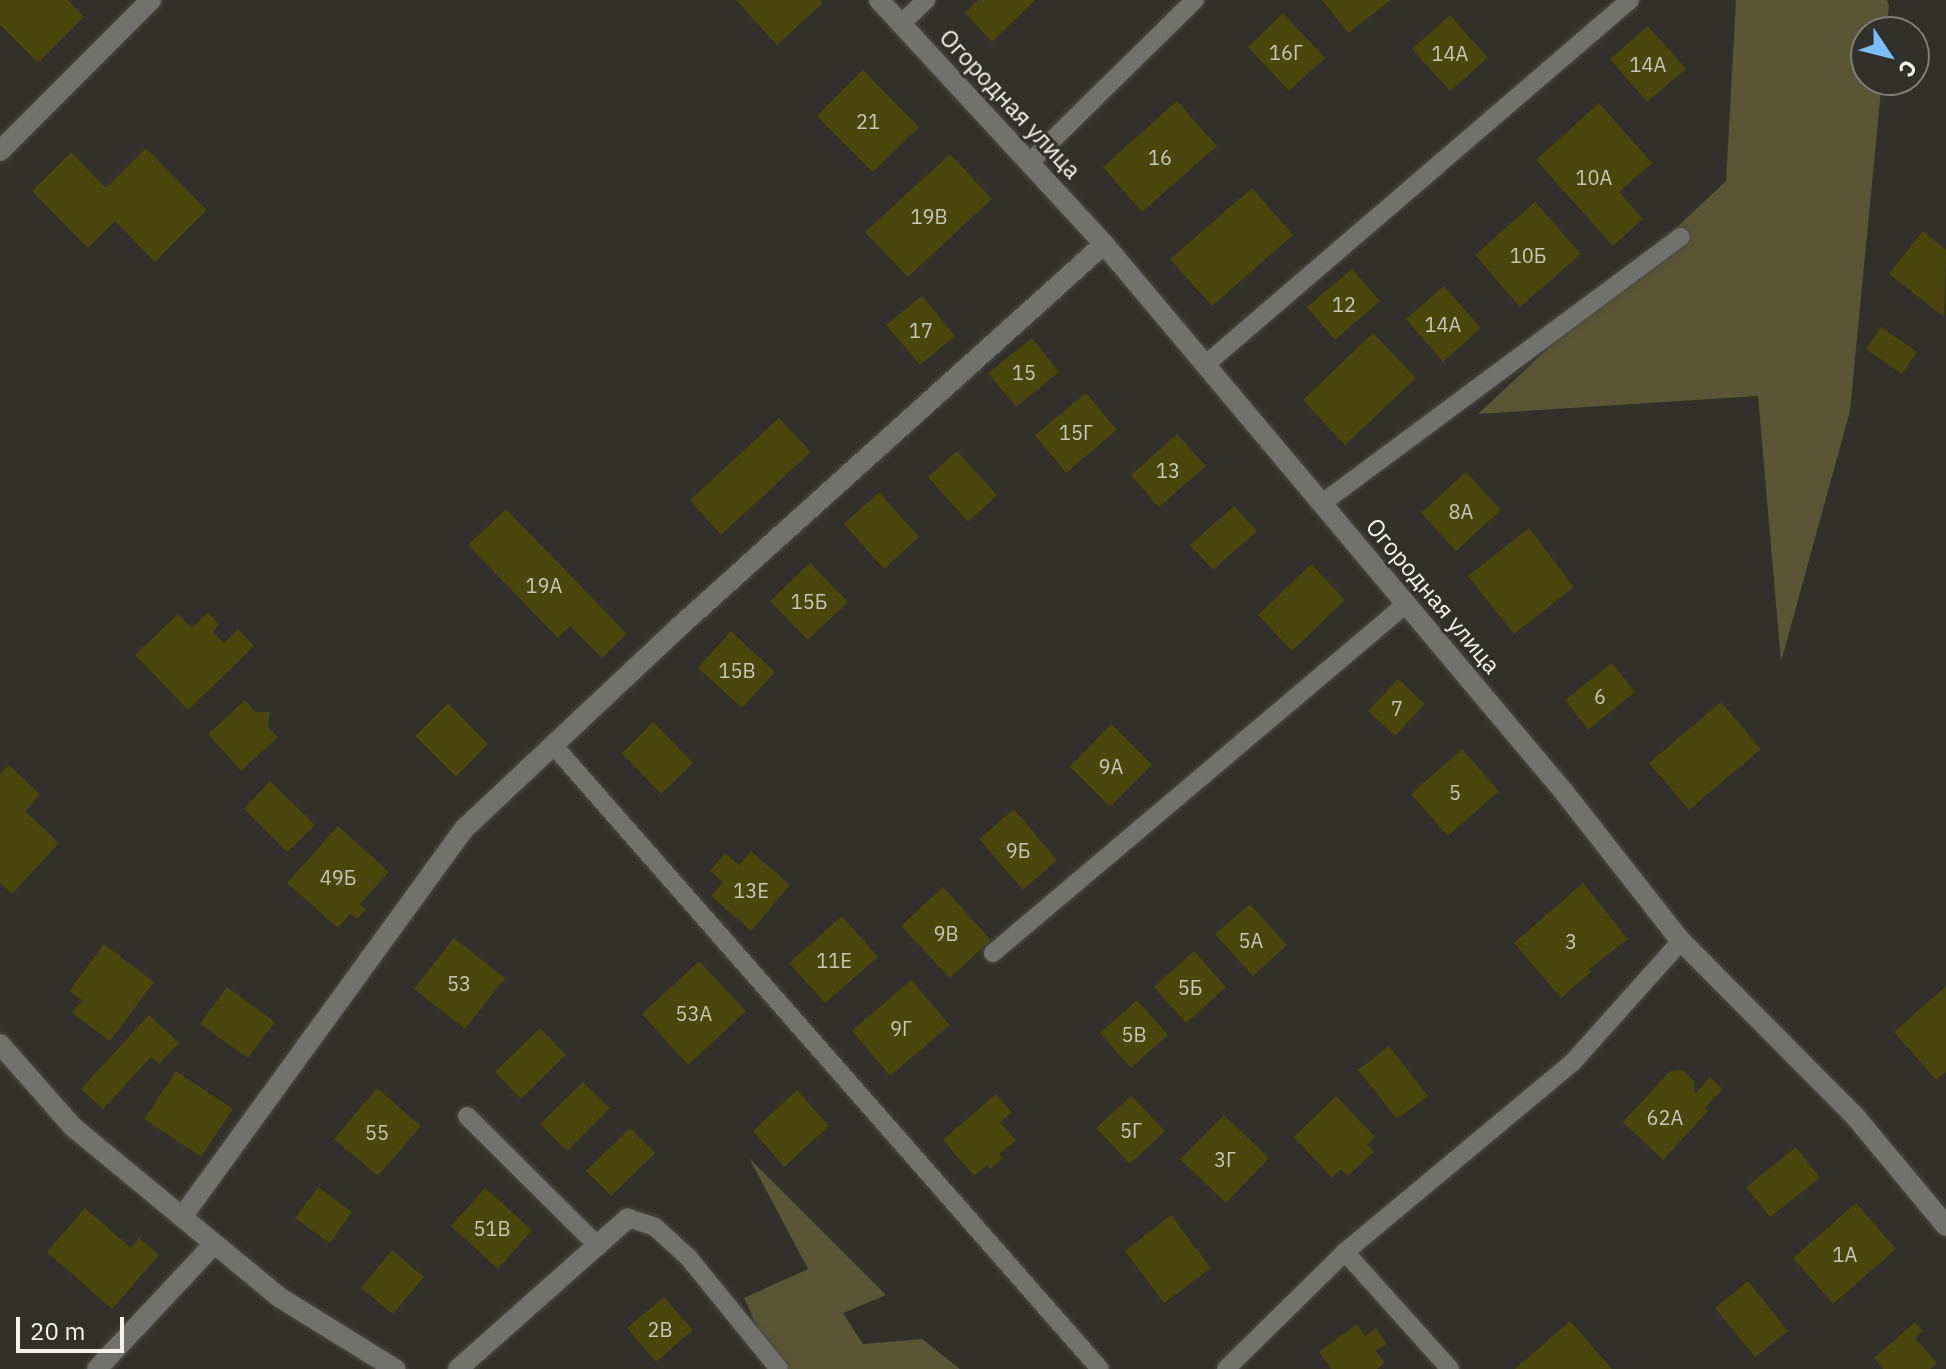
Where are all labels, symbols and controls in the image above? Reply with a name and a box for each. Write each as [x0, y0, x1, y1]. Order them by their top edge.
north arrow [1850, 16, 1930, 96]
street label: Огородная улица [933, 23, 1087, 185]
house number: 16Г [1269, 40, 1303, 64]
house number: 14А [1432, 41, 1468, 65]
house number: 14А [1630, 52, 1666, 76]
text: С [1892, 55, 1924, 83]
house number: 21 [856, 109, 880, 133]
house number: 16 [1148, 145, 1172, 169]
house number: 10А [1576, 165, 1612, 189]
house number: 19В [910, 204, 948, 228]
house number: 10Б [1510, 243, 1546, 267]
house number: 12 [1332, 292, 1356, 316]
house number: 14А [1425, 312, 1461, 336]
house number: 17 [909, 318, 933, 342]
house number: 15 [1012, 360, 1036, 384]
house number: 15Г [1059, 420, 1093, 444]
house number: 13 [1156, 458, 1180, 482]
house number: 8А [1449, 499, 1473, 523]
street label: Огородная улица [1360, 512, 1506, 680]
house number: 19А [526, 573, 562, 597]
house number: 15Б [791, 589, 827, 613]
house number: 15В [718, 658, 756, 682]
house number: 6 [1594, 684, 1606, 708]
house number: 7 [1391, 696, 1403, 720]
house number: 9А [1099, 754, 1123, 778]
house number: 5 [1449, 780, 1461, 804]
house number: 9Б [1006, 838, 1030, 862]
house number: 49Б [320, 865, 356, 889]
house number: 13Е [733, 878, 769, 902]
house number: 9В [933, 921, 959, 945]
house number: 5А [1239, 928, 1263, 952]
house number: 3 [1565, 929, 1577, 953]
house number: 11Е [816, 948, 852, 972]
house number: 53 [447, 971, 471, 995]
house number: 5Б [1178, 975, 1202, 999]
house number: 53А [676, 1001, 712, 1025]
house number: 9Г [890, 1016, 912, 1040]
house number: 5В [1121, 1022, 1147, 1046]
house number: 62А [1647, 1105, 1683, 1129]
house number: 5Г [1120, 1118, 1142, 1142]
house number: 55 [365, 1120, 389, 1144]
house number: 3Г [1214, 1147, 1236, 1171]
house number: 51В [473, 1216, 511, 1240]
house number: 1А [1833, 1242, 1857, 1266]
scale bar [20, 1301, 128, 1351]
text: 20 m [30, 1315, 85, 1347]
house number: 2В [647, 1317, 673, 1341]

